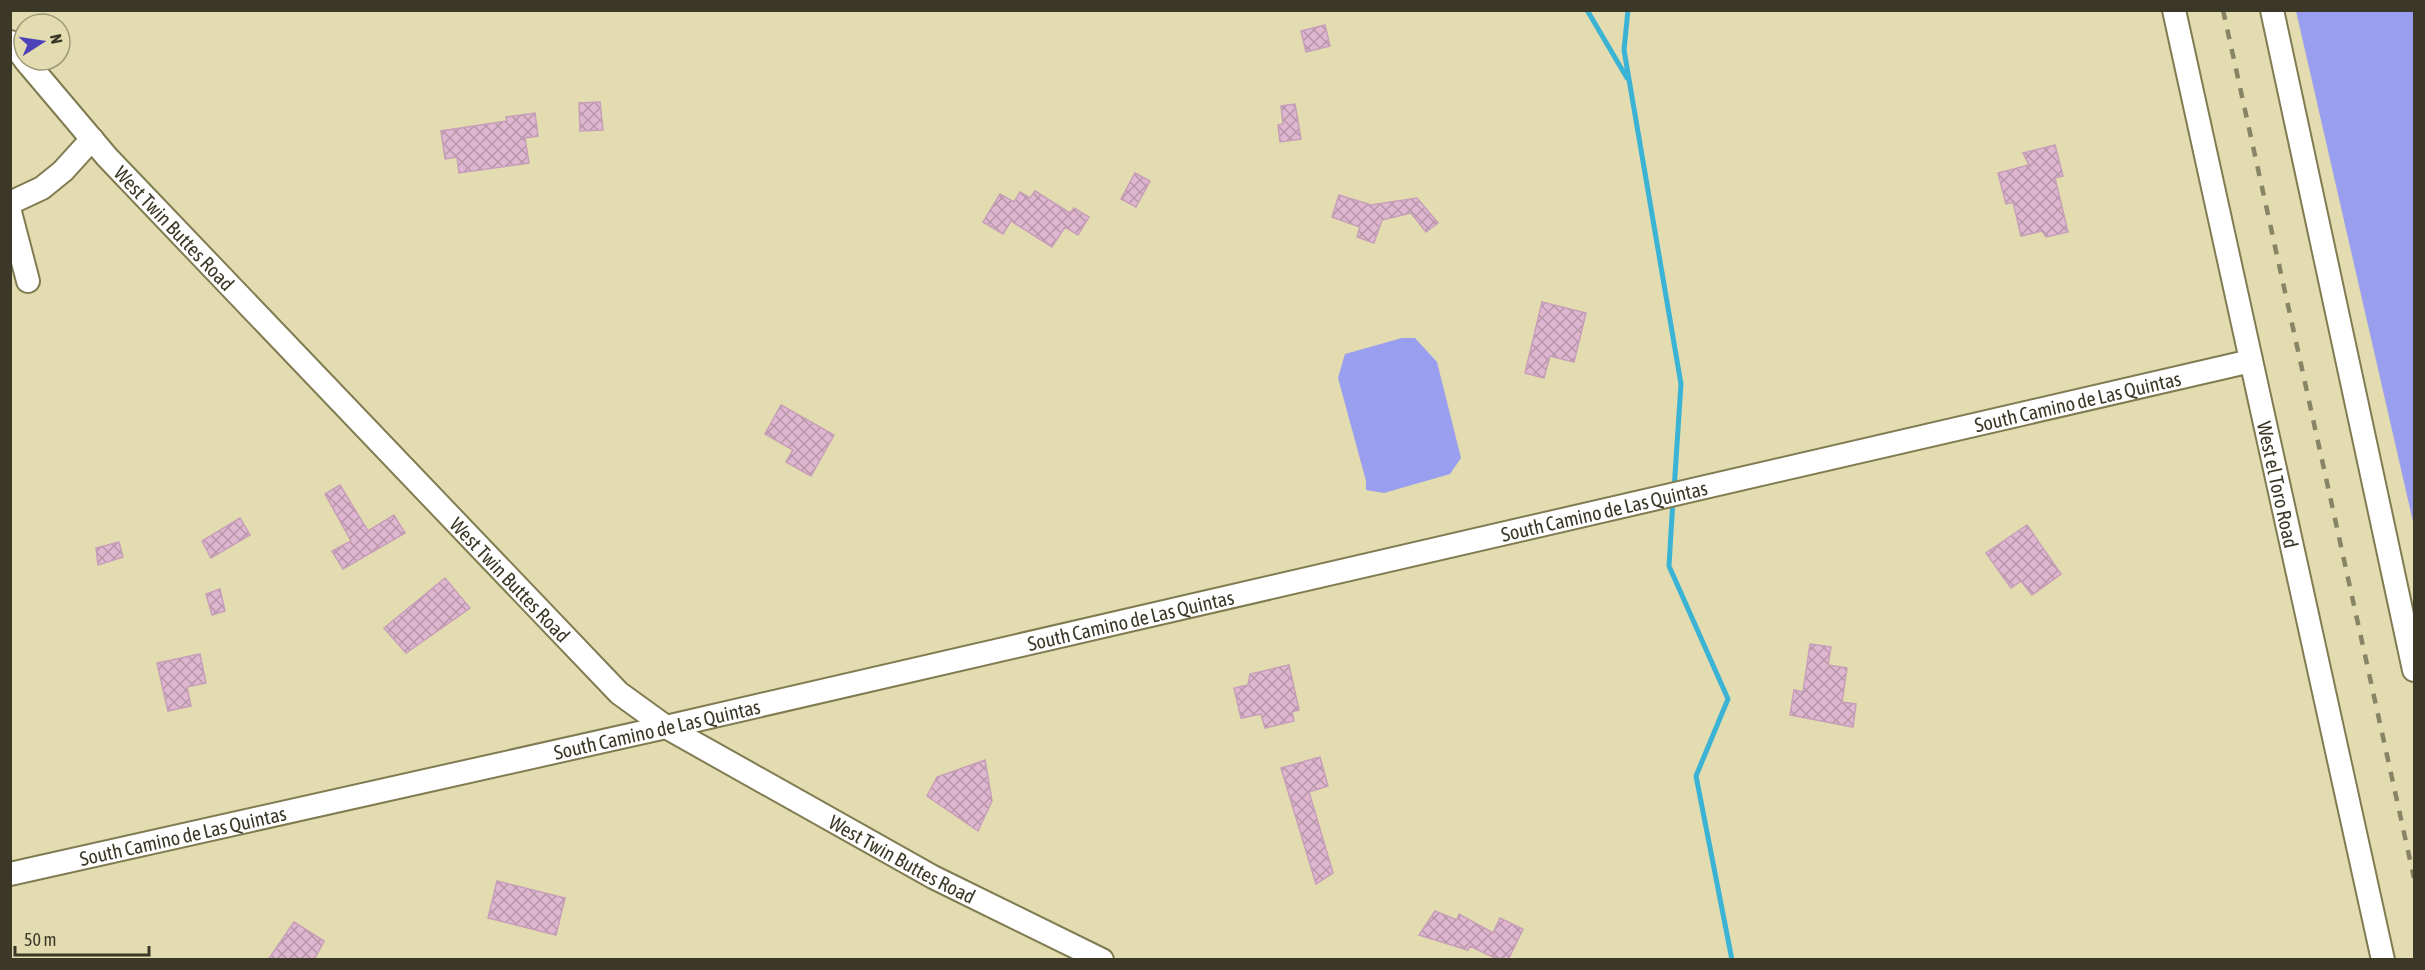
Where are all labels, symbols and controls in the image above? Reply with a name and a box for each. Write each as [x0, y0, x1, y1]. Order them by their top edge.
north arrow [12, 12, 72, 72]
text: N [47, 32, 66, 45]
street label: West Twin Buttes Road [110, 161, 239, 295]
street label: South Camino de Las Quintas [1972, 366, 2183, 436]
street label: West el Toro Road [2253, 419, 2304, 550]
street label: South Camino de Las Quintas [1499, 475, 1709, 545]
street label: West Twin Buttes Road [446, 512, 575, 646]
street label: South Camino de Las Quintas [1025, 585, 1236, 655]
street label: South Camino de Las Quintas [552, 694, 762, 763]
street label: South Camino de Las Quintas [77, 801, 288, 870]
street label: West Twin Buttes Road [825, 810, 979, 908]
scale bar [15, 919, 148, 957]
text: 50 m [24, 929, 56, 950]

